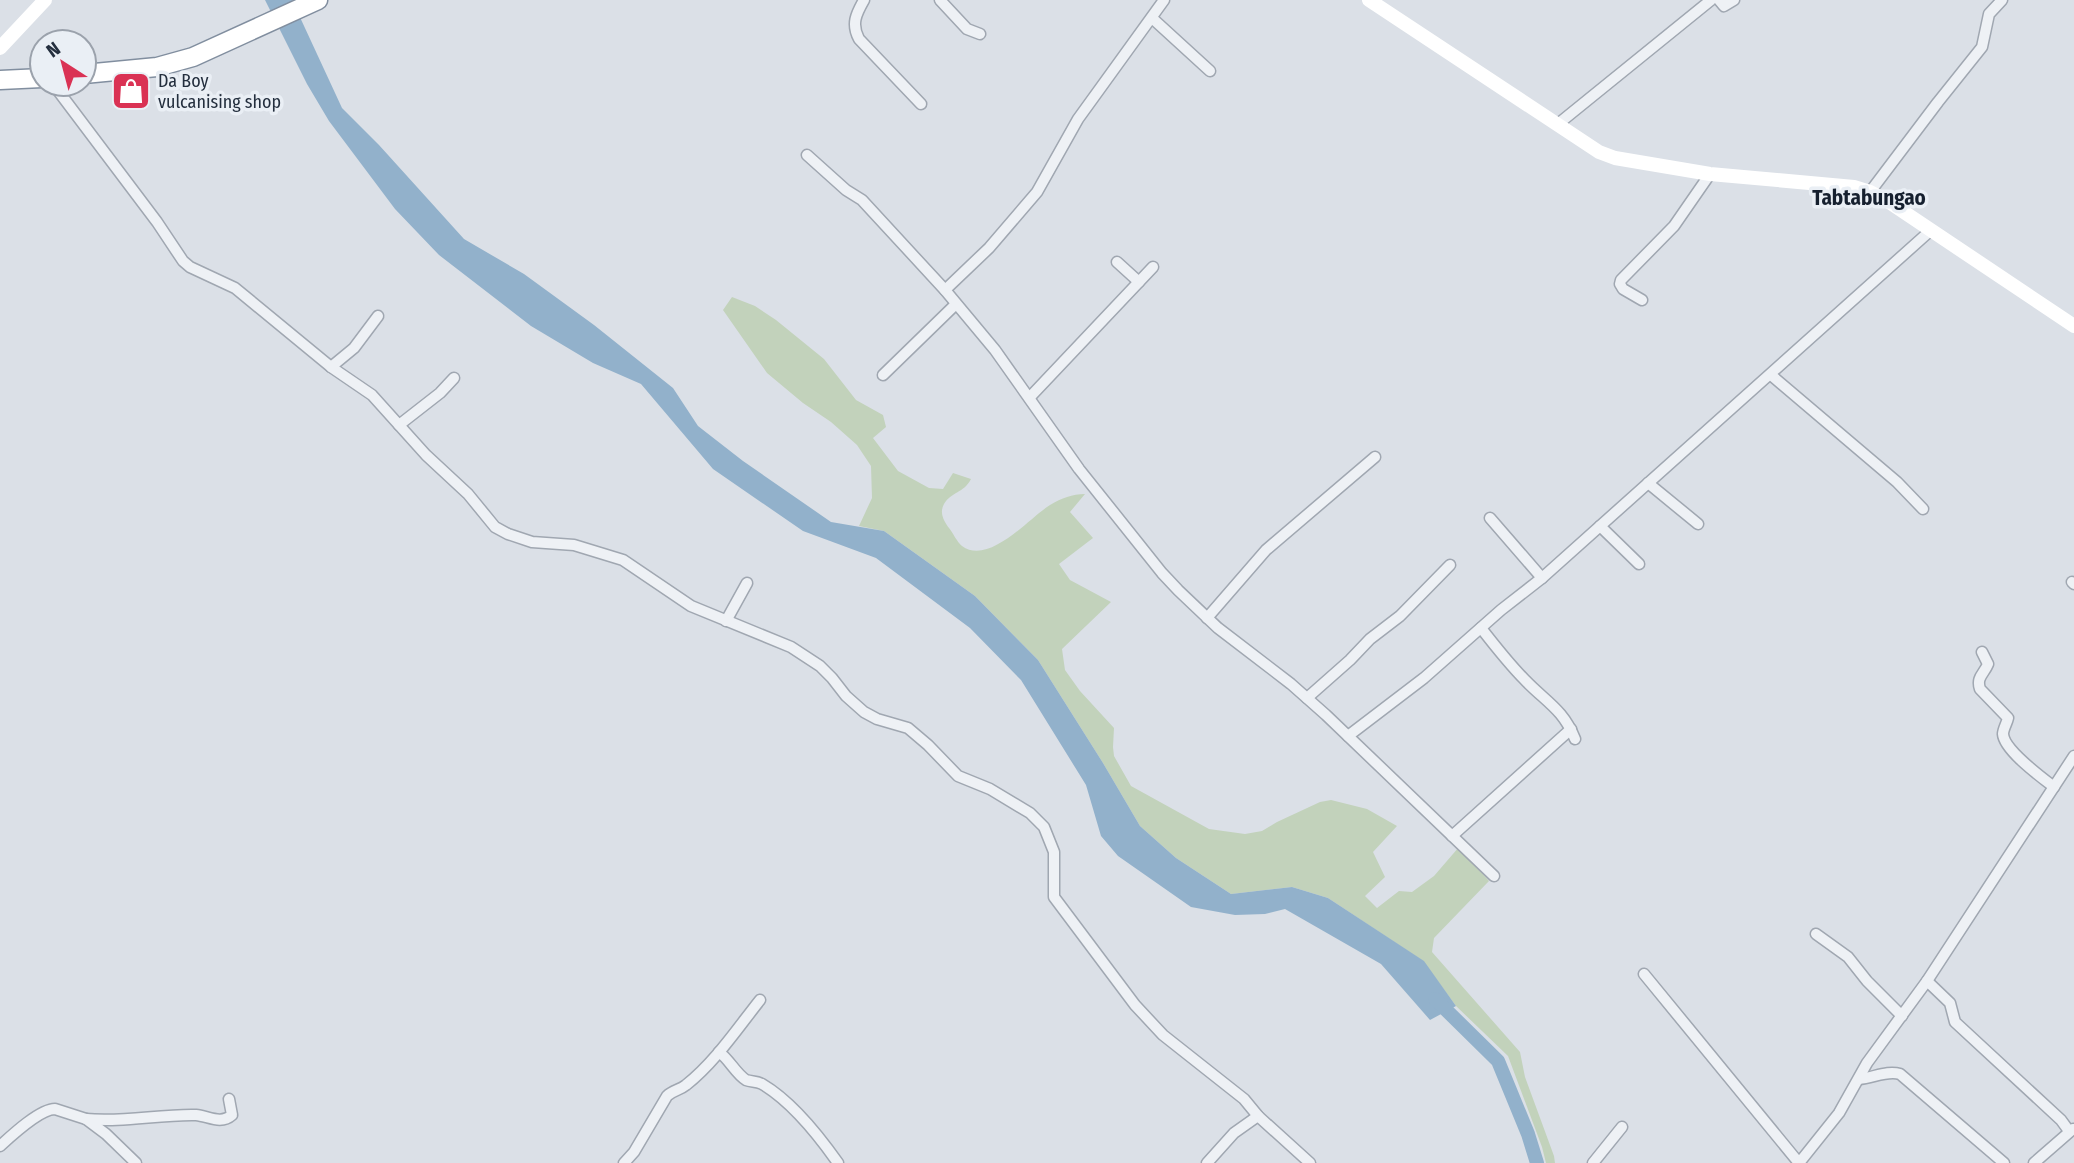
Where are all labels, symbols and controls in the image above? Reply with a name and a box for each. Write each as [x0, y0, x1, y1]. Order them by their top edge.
north arrow [28, 28, 98, 98]
text: N [42, 37, 65, 62]
shop icon: Da Boy vulcanising shop [110, 70, 152, 112]
place label: Da Boy vulcanising shop [158, 70, 281, 113]
district label: Tabtabungao [1812, 185, 1926, 211]

